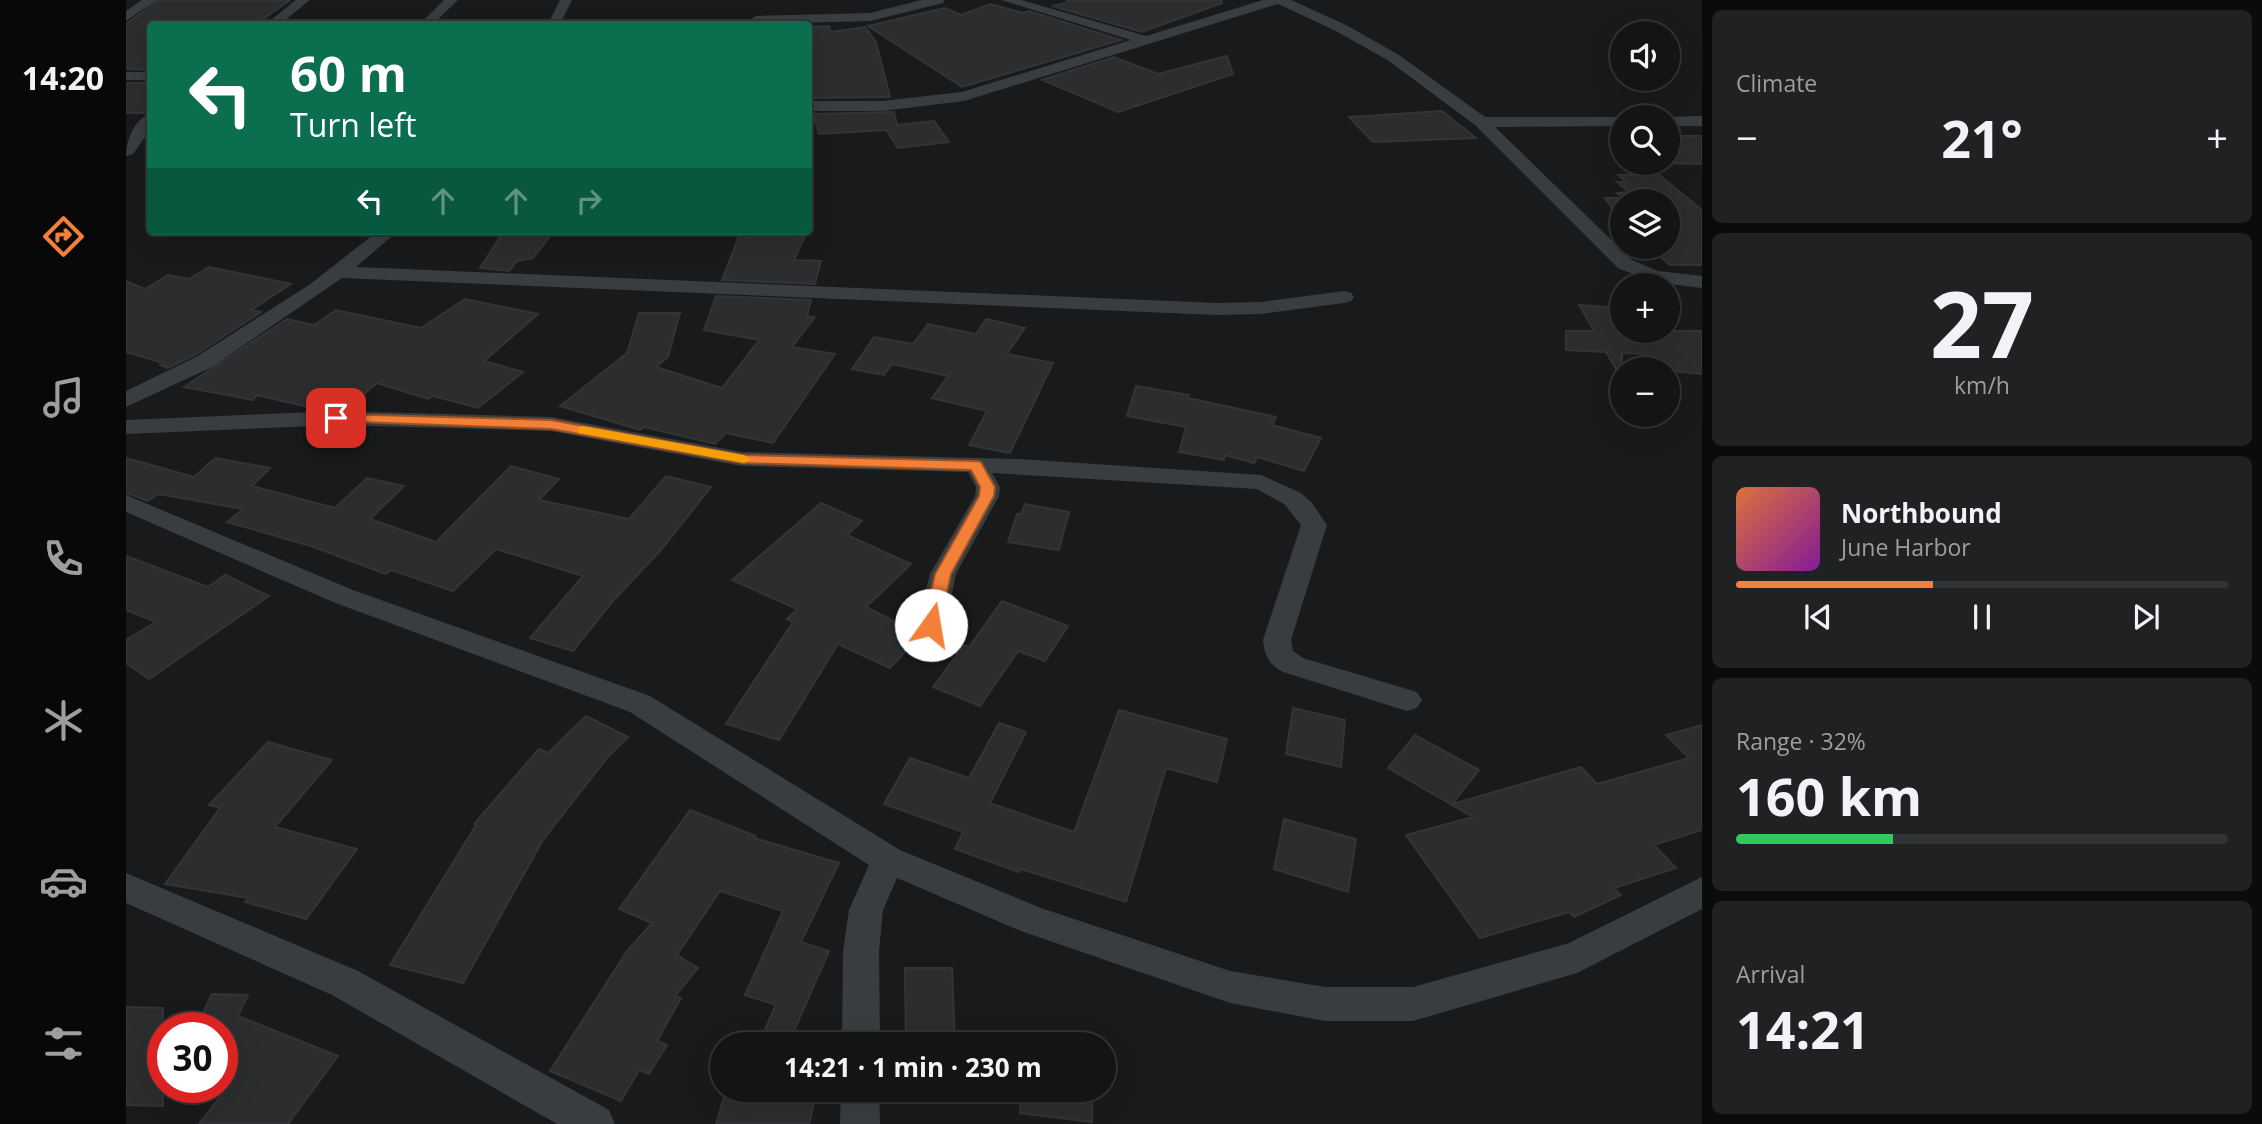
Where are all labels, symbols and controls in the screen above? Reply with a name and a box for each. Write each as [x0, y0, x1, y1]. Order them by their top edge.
map controls [1610, 21, 1680, 427]
button: sound [1610, 21, 1680, 91]
text: 60 m [290, 40, 407, 106]
icon: left [175, 49, 266, 140]
text: 14:20 [22, 56, 104, 99]
text: Climate [1736, 67, 1817, 99]
text: 21° [1941, 102, 2023, 173]
text: Turn left [290, 103, 416, 146]
button: search [1610, 105, 1680, 175]
text: − [1736, 111, 1758, 163]
text: + [2206, 111, 2228, 163]
icon: left [351, 182, 389, 220]
icon: ahead [424, 182, 462, 220]
icon: ahead [497, 182, 535, 220]
icon: right [570, 182, 608, 220]
button: layers [1610, 189, 1680, 259]
icon: directions [39, 212, 88, 261]
text: 27 [1930, 261, 2034, 385]
button: + [1610, 273, 1680, 343]
button: − [1610, 357, 1680, 427]
text: km/h [1954, 369, 2010, 401]
icon: music [39, 373, 88, 422]
pin [306, 388, 366, 448]
icon: arrive [317, 399, 355, 437]
text: Northbound [1841, 495, 2002, 531]
text: June Harbor [1841, 531, 1971, 563]
icon: phone [39, 534, 88, 583]
position arrow [894, 588, 968, 662]
icon: previous [1799, 598, 1837, 636]
icon: pause [1963, 598, 2001, 636]
icon: next [2127, 598, 2165, 636]
icon: climate [39, 696, 88, 745]
text: Range · 32% [1736, 725, 1866, 757]
text: 160 km [1736, 760, 1922, 831]
icon: car [39, 857, 88, 906]
text: Arrival [1736, 958, 1805, 990]
text: 14:21 [1736, 993, 1870, 1064]
speed limit sign: 30 [147, 1012, 238, 1103]
icon: filters [39, 1019, 88, 1068]
text: 14:21 · 1 min · 230 m [784, 1049, 1042, 1085]

